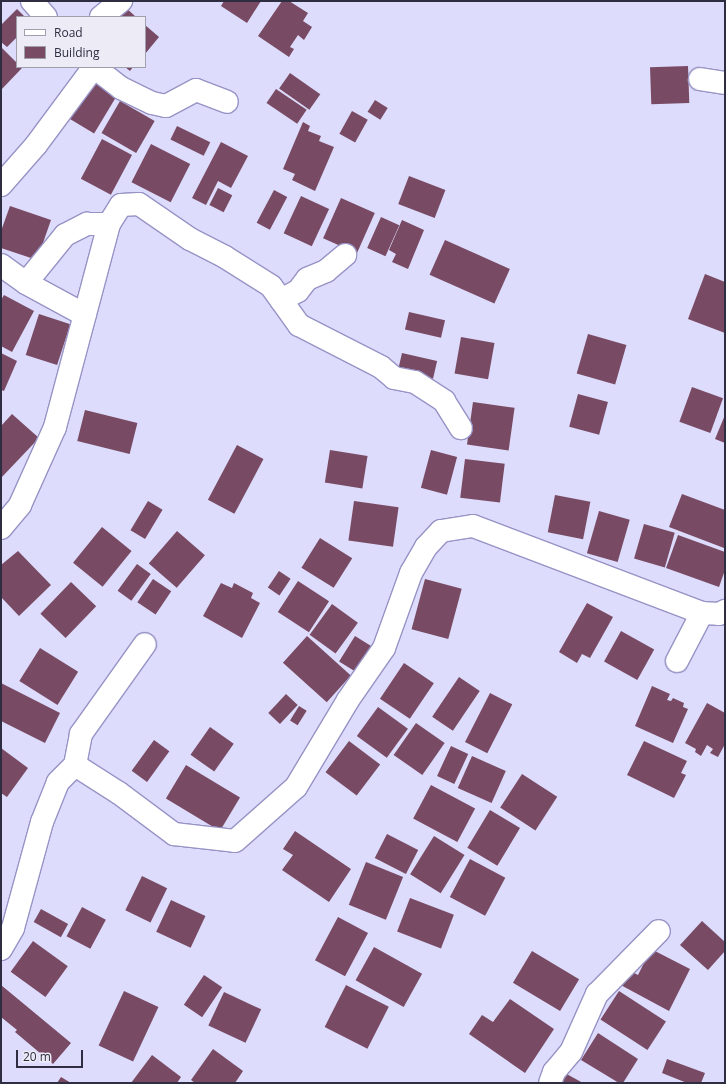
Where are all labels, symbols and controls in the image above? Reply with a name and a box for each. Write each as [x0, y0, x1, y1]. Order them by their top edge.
legend [16, 16, 146, 68]
text: Road [54, 24, 83, 41]
text: Building [54, 44, 99, 61]
scale bar [18, 1042, 85, 1068]
text: 20 m [23, 1048, 51, 1065]

